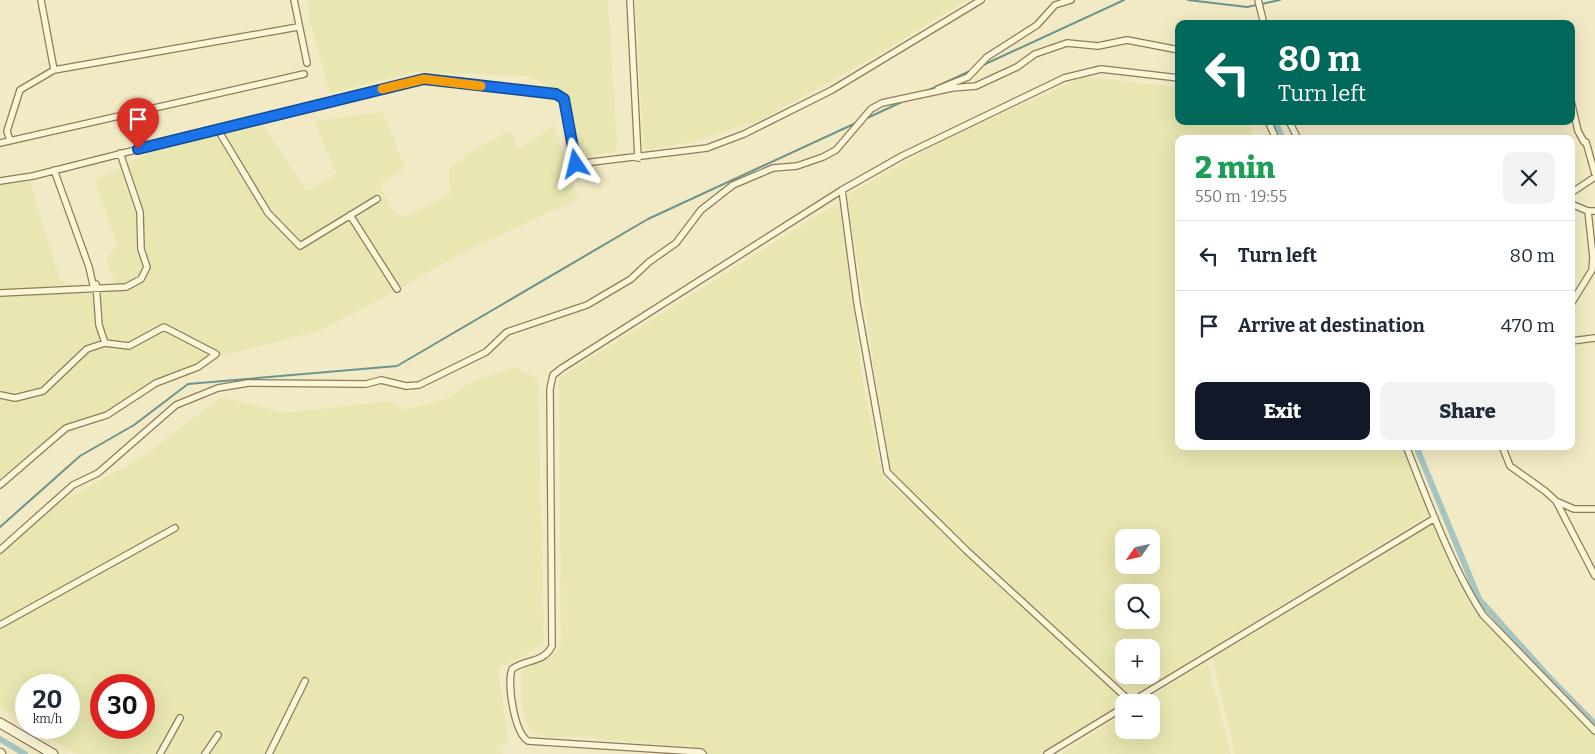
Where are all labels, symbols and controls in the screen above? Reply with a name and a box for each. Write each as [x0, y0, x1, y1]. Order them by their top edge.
text: 80 m [1278, 38, 1361, 80]
icon: left [1195, 40, 1260, 105]
text: Turn left [1278, 80, 1366, 107]
pin [117, 98, 159, 149]
icon: arrive [124, 105, 152, 133]
position arrow [549, 137, 601, 189]
text: 2 min [1195, 150, 1275, 186]
button: close [1503, 152, 1555, 204]
text: 550 m · 19:55 [1195, 187, 1287, 206]
icon: left [1195, 242, 1223, 270]
text: Turn left [1238, 244, 1317, 267]
text: 80 m [1509, 244, 1555, 267]
icon: arrive [1195, 312, 1223, 340]
text: Arrive at destination [1238, 314, 1425, 337]
text: 470 m [1501, 314, 1555, 337]
button: Exit [1195, 382, 1370, 440]
button: Share [1380, 382, 1555, 440]
north arrow [1115, 529, 1160, 574]
map controls [1115, 529, 1160, 739]
button: search [1115, 584, 1160, 629]
button: + [1115, 639, 1160, 684]
speed limit sign: 30 [90, 674, 155, 739]
text: 20 [33, 685, 62, 715]
button: − [1115, 694, 1160, 739]
text: km/h [33, 712, 62, 726]

